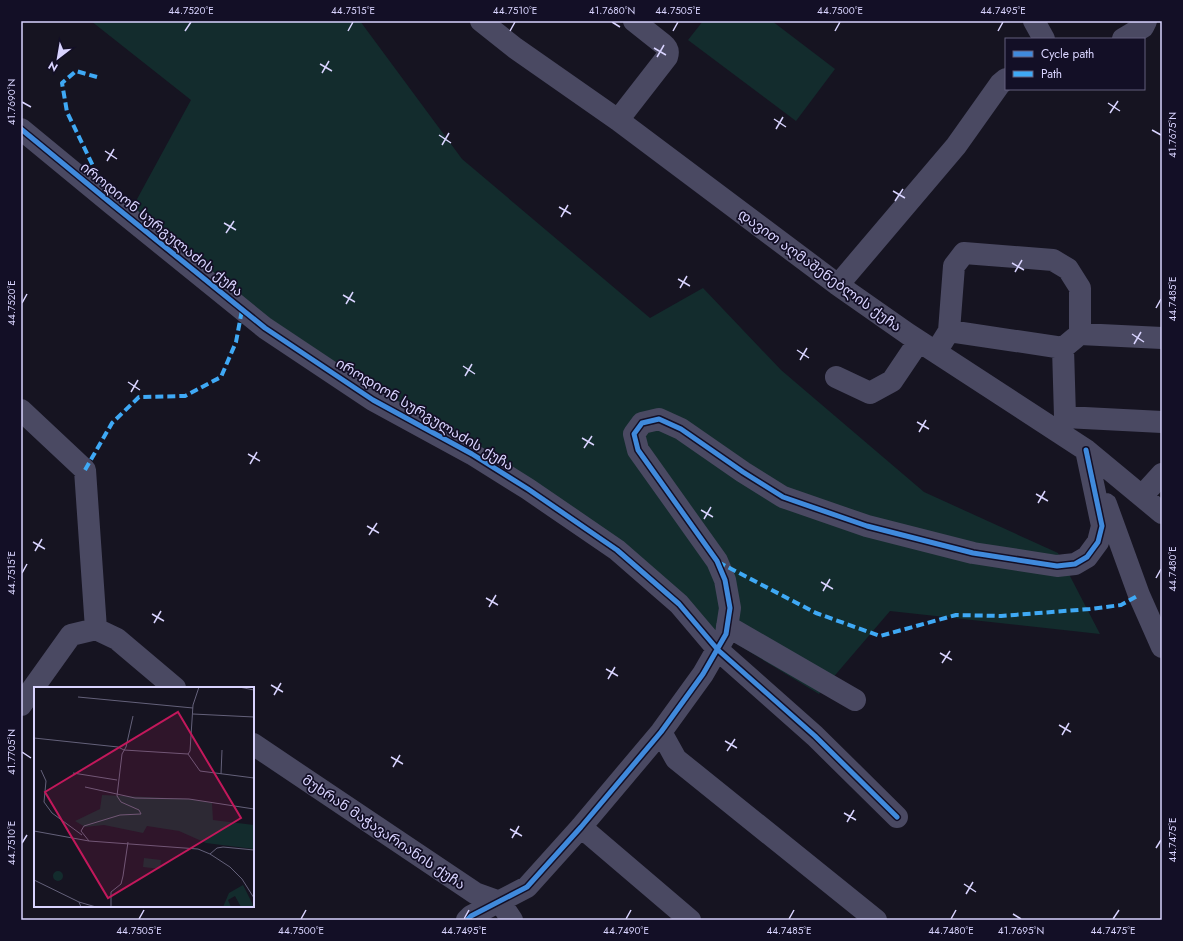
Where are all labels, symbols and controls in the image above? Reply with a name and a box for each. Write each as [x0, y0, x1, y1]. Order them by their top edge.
text: 44.7520°E [168, 3, 214, 18]
text: 44.7515°E [331, 3, 375, 18]
text: 44.7510°E [493, 3, 537, 18]
text: 41.7680°N [589, 3, 635, 18]
text: 44.7505°E [655, 3, 701, 18]
text: 44.7500°E [817, 3, 863, 18]
text: 44.7495°E [980, 3, 1026, 18]
north arrow [38, 38, 78, 78]
legend [1005, 38, 1145, 90]
text: Cycle path [1041, 45, 1094, 63]
text: N [45, 57, 61, 76]
text: Path [1041, 65, 1062, 83]
text: 41.7690°N [4, 79, 19, 125]
text: 41.7675°N [1165, 112, 1180, 158]
street label: იროდიონ სურგულაძის ქუჩა [76, 157, 248, 301]
street label: დავით აღმაშენებლის ქუჩა [734, 204, 906, 336]
text: 44.7485°E [1165, 276, 1180, 322]
text: 44.7520°E [4, 280, 19, 326]
street label: იროდიონ სურგულაძის ქუჩა [332, 353, 518, 475]
text: 44.7480°E [1165, 546, 1180, 592]
text: 44.7515°E [4, 551, 19, 595]
inset map [34, 687, 254, 907]
text: 41.7705°N [4, 729, 19, 775]
street label: მუხრან მაჭავარიანის ქუჩა [299, 770, 469, 894]
text: 44.7475°E [1165, 818, 1180, 862]
text: 44.7510°E [4, 821, 19, 865]
text: 44.7505°E [116, 923, 162, 938]
text: 44.7500°E [278, 923, 324, 938]
text: 44.7495°E [441, 923, 487, 938]
text: 44.7490°E [603, 923, 649, 938]
text: 44.7485°E [766, 923, 812, 938]
text: 44.7480°E [928, 923, 974, 938]
text: 41.7695°N [998, 923, 1044, 938]
text: 44.7475°E [1091, 923, 1135, 938]

